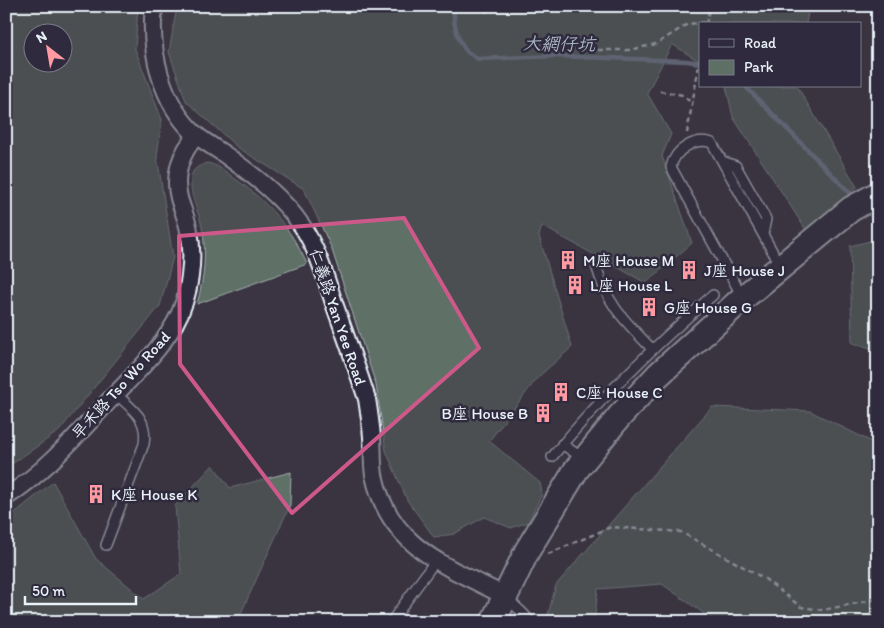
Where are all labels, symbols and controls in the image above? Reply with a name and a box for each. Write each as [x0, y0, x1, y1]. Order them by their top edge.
north arrow [22, 22, 72, 72]
legend [699, 22, 862, 88]
text: N [33, 28, 50, 47]
water label: 大網仔坑 [523, 32, 597, 56]
text: Road [744, 34, 777, 52]
text: Park [744, 58, 774, 76]
street label: 仁義路 Yan Yee Road [306, 246, 370, 388]
building icon: M座 House M [557, 249, 579, 271]
place label: M座 House M [583, 251, 675, 270]
building icon: J座 House J [678, 259, 700, 281]
place label: J座 House J [704, 261, 785, 280]
building icon: L座 House L [564, 274, 586, 296]
place label: L座 House L [590, 276, 672, 295]
building icon: G座 House G [638, 296, 660, 318]
place label: G座 House G [664, 298, 752, 317]
street label: 早禾路 Tso Wo Road [68, 327, 175, 443]
building icon: C座 House C [550, 381, 572, 403]
place label: C座 House C [576, 383, 663, 402]
building icon: B座 House B [532, 402, 554, 424]
place label: B座 House B [442, 404, 528, 423]
building icon: K座 House K [85, 483, 107, 505]
place label: K座 House K [111, 485, 197, 504]
scale bar [25, 573, 136, 605]
text: 50 m [32, 582, 65, 600]

